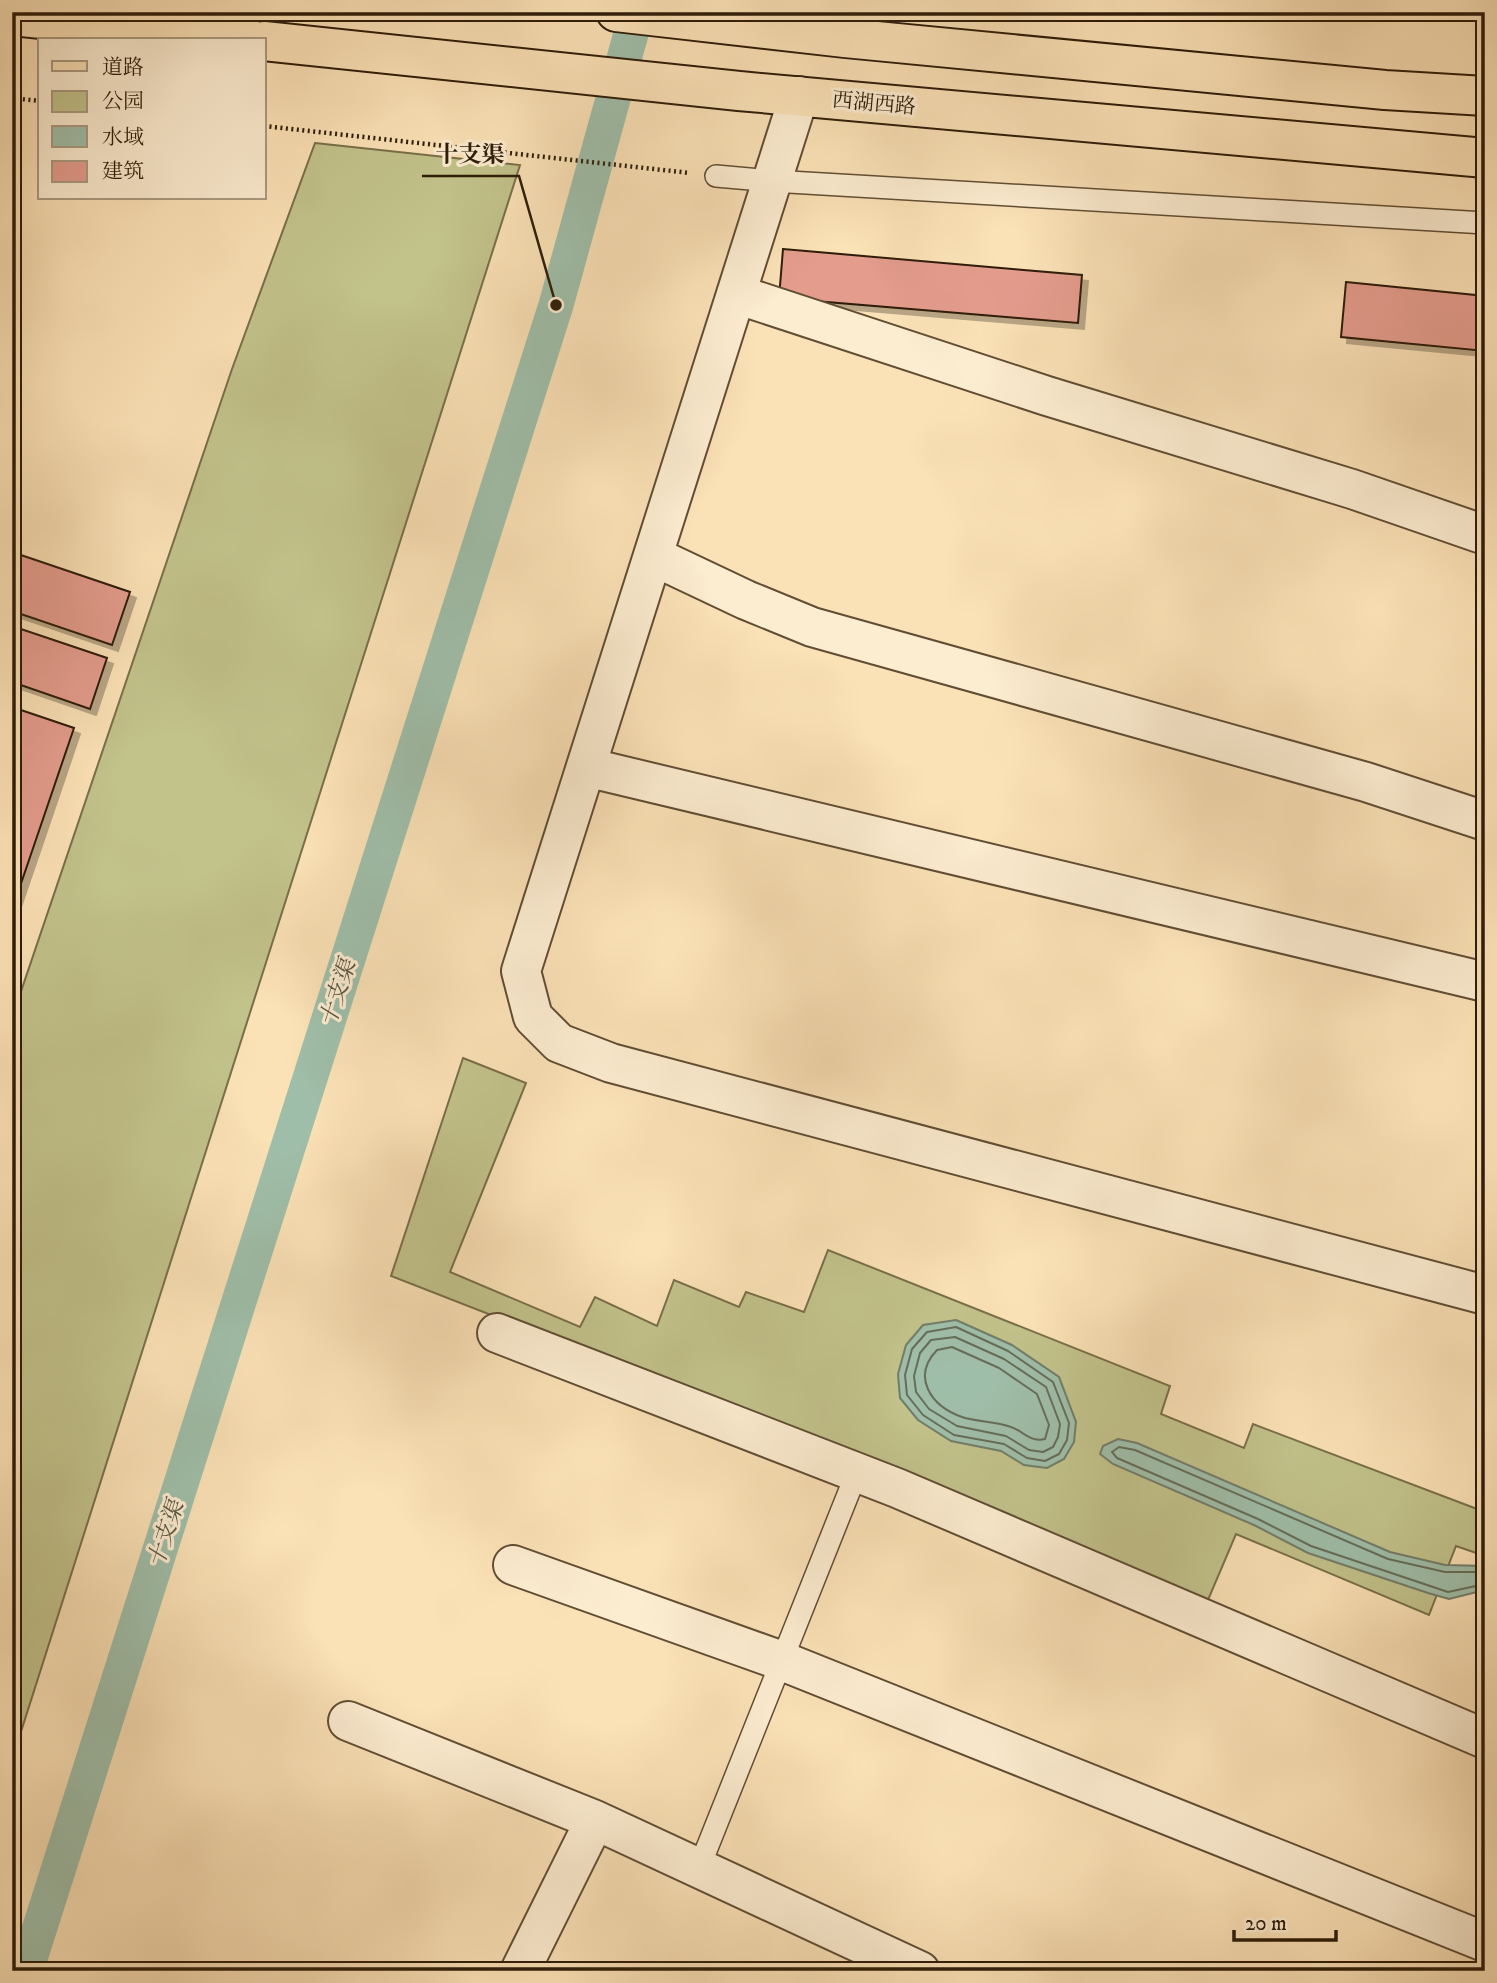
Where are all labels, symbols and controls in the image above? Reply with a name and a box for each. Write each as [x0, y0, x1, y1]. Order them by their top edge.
legend [38, 38, 266, 200]
text: 道路 [102, 55, 144, 81]
street label: 西湖西路 [831, 87, 917, 121]
text: 公园 [102, 89, 144, 115]
text: 水域 [102, 125, 144, 151]
callout: 十支渠 [422, 132, 519, 176]
text: 十支渠 [436, 141, 505, 170]
text: 建筑 [102, 159, 144, 185]
water label: 十支渠 [314, 953, 364, 1031]
water label: 十支渠 [142, 1494, 192, 1572]
scale bar [1234, 1899, 1336, 1943]
text: 20 m [1245, 1911, 1287, 1937]

